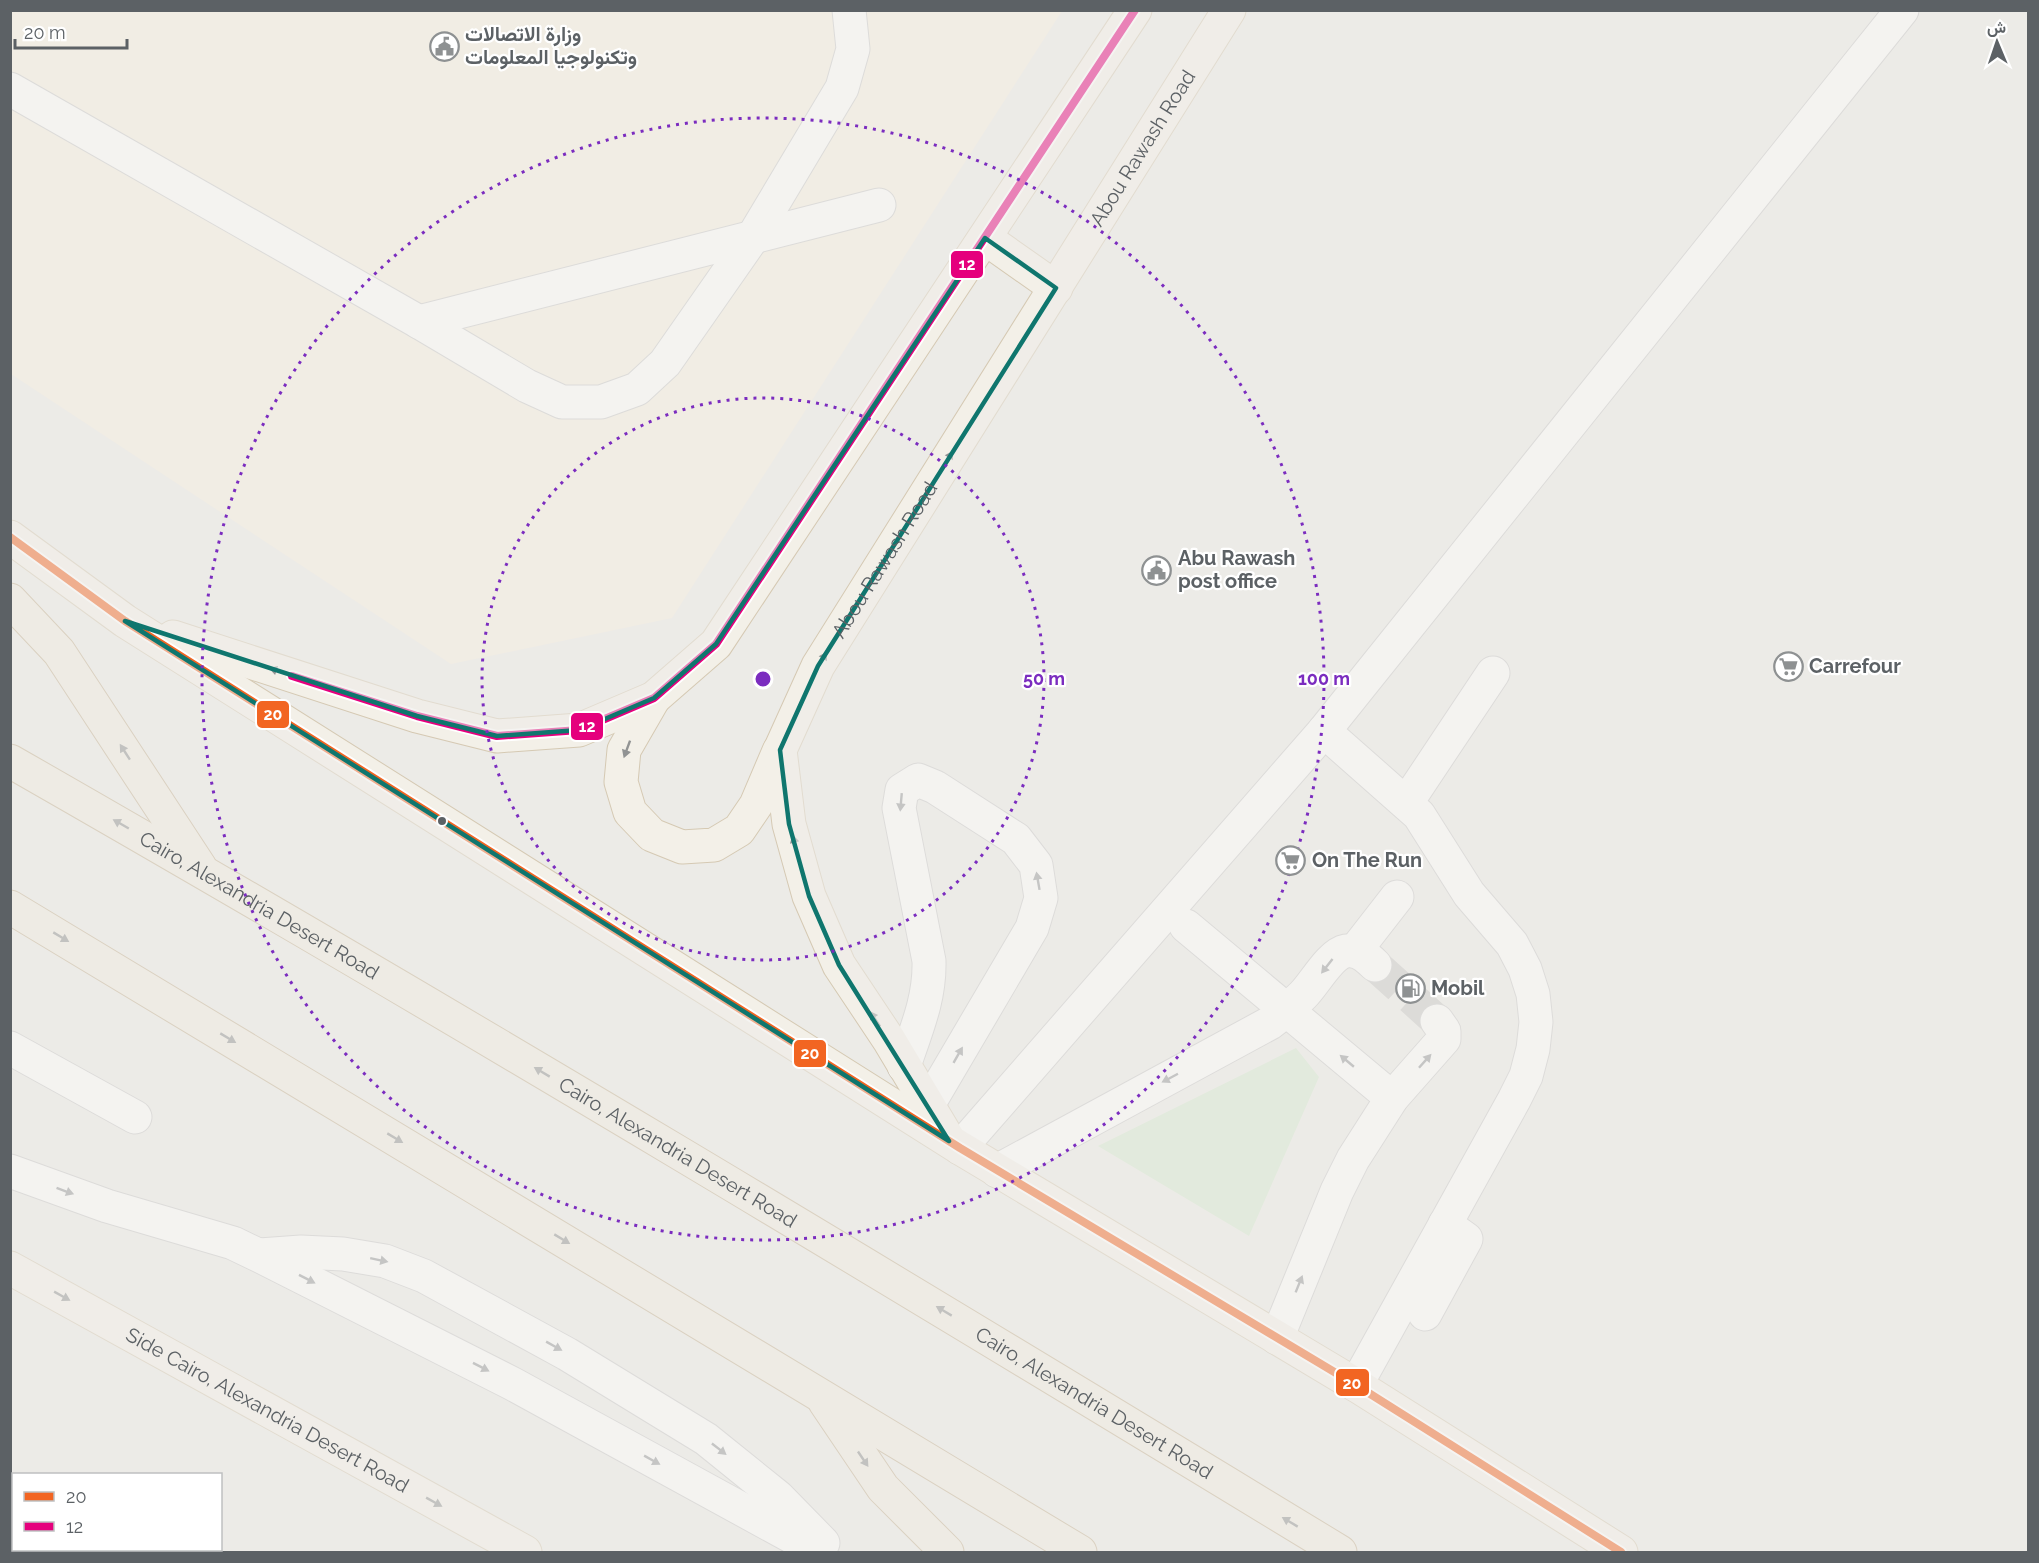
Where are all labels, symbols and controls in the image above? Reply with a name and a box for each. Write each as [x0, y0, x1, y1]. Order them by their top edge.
scale bar [15, 12, 128, 50]
north arrow [1967, 12, 2027, 72]
text: ش [1987, 18, 2006, 37]
text: 20 m [24, 22, 66, 43]
place label: وزارة الاتصالات وتكنولوجيا المعلومات [465, 22, 637, 70]
public building icon: وزارة الاتصالات وتكنولوجيا المعلومات [428, 30, 460, 62]
street label: Abou Rawash Road [1085, 66, 1200, 231]
line badge: 12 [950, 250, 984, 279]
text: 12 [959, 255, 975, 274]
one-way arrow [942, 451, 953, 467]
street label: Abou Rawash Road [827, 477, 942, 642]
place label: Abu Rawash post office [1178, 546, 1295, 593]
public building icon: Abu Rawash post office [1141, 554, 1173, 586]
supermarket icon: Carrefour [1772, 650, 1804, 682]
one-way arrow [817, 651, 827, 668]
place label: Carrefour [1809, 654, 1901, 678]
one-way arrow [269, 666, 287, 675]
text: 50 m [1023, 668, 1065, 689]
text: 100 m [1298, 668, 1350, 689]
centre of rings [753, 669, 773, 689]
line badge: 20 [256, 700, 290, 729]
text: 20 [264, 705, 283, 724]
line badge: 12 [570, 712, 604, 741]
text: 12 [579, 717, 595, 736]
one-way arrow [621, 741, 631, 759]
one-way arrow [119, 744, 131, 760]
one-way arrow [896, 793, 905, 812]
unlabelled marker [436, 815, 448, 827]
one-way arrow [112, 819, 129, 829]
street label: Cairo, Alexandria Desert Road [135, 826, 383, 984]
one-way arrow [789, 835, 799, 853]
supermarket icon: On The Run [1275, 844, 1307, 876]
place label: On The Run [1312, 848, 1422, 872]
one-way arrow [1034, 872, 1043, 891]
one-way arrow [53, 932, 69, 943]
one-way arrow [1321, 958, 1334, 974]
fuel station icon: Mobil [1394, 972, 1426, 1004]
place label: Mobil [1431, 976, 1485, 1000]
one-way arrow [869, 1012, 881, 1028]
one-way arrow [220, 1032, 236, 1043]
line badge: 20 [793, 1039, 827, 1068]
text: 20 [801, 1044, 820, 1063]
one-way arrow [952, 1047, 963, 1063]
one-way arrow [1339, 1054, 1355, 1067]
one-way arrow [1418, 1054, 1432, 1069]
one-way arrow [534, 1067, 550, 1078]
street label: Cairo, Alexandria Desert Road [554, 1072, 801, 1233]
one-way arrow [1161, 1073, 1178, 1083]
one-way arrow [387, 1133, 403, 1144]
one-way arrow [57, 1186, 75, 1196]
one-way arrow [554, 1233, 570, 1244]
one-way arrow [370, 1256, 388, 1266]
one-way arrow [298, 1275, 315, 1284]
one-way arrow [1295, 1275, 1304, 1293]
one-way arrow [53, 1291, 70, 1301]
one-way arrow [936, 1306, 952, 1317]
street label: Side Cairo, Alexandria Desert Road [122, 1322, 413, 1498]
street label: Cairo, Alexandria Desert Road [971, 1322, 1217, 1484]
one-way arrow [545, 1341, 562, 1351]
one-way arrow [472, 1362, 490, 1372]
line badge: 20 [1335, 1368, 1370, 1397]
text: 20 [1343, 1374, 1362, 1393]
one-way arrow [712, 1442, 727, 1454]
one-way arrow [858, 1451, 869, 1468]
one-way arrow [644, 1455, 661, 1465]
legend [12, 1473, 222, 1551]
text: 20 [66, 1486, 86, 1507]
one-way arrow [426, 1497, 443, 1507]
text: 12 [66, 1516, 83, 1537]
one-way arrow [1282, 1517, 1298, 1528]

